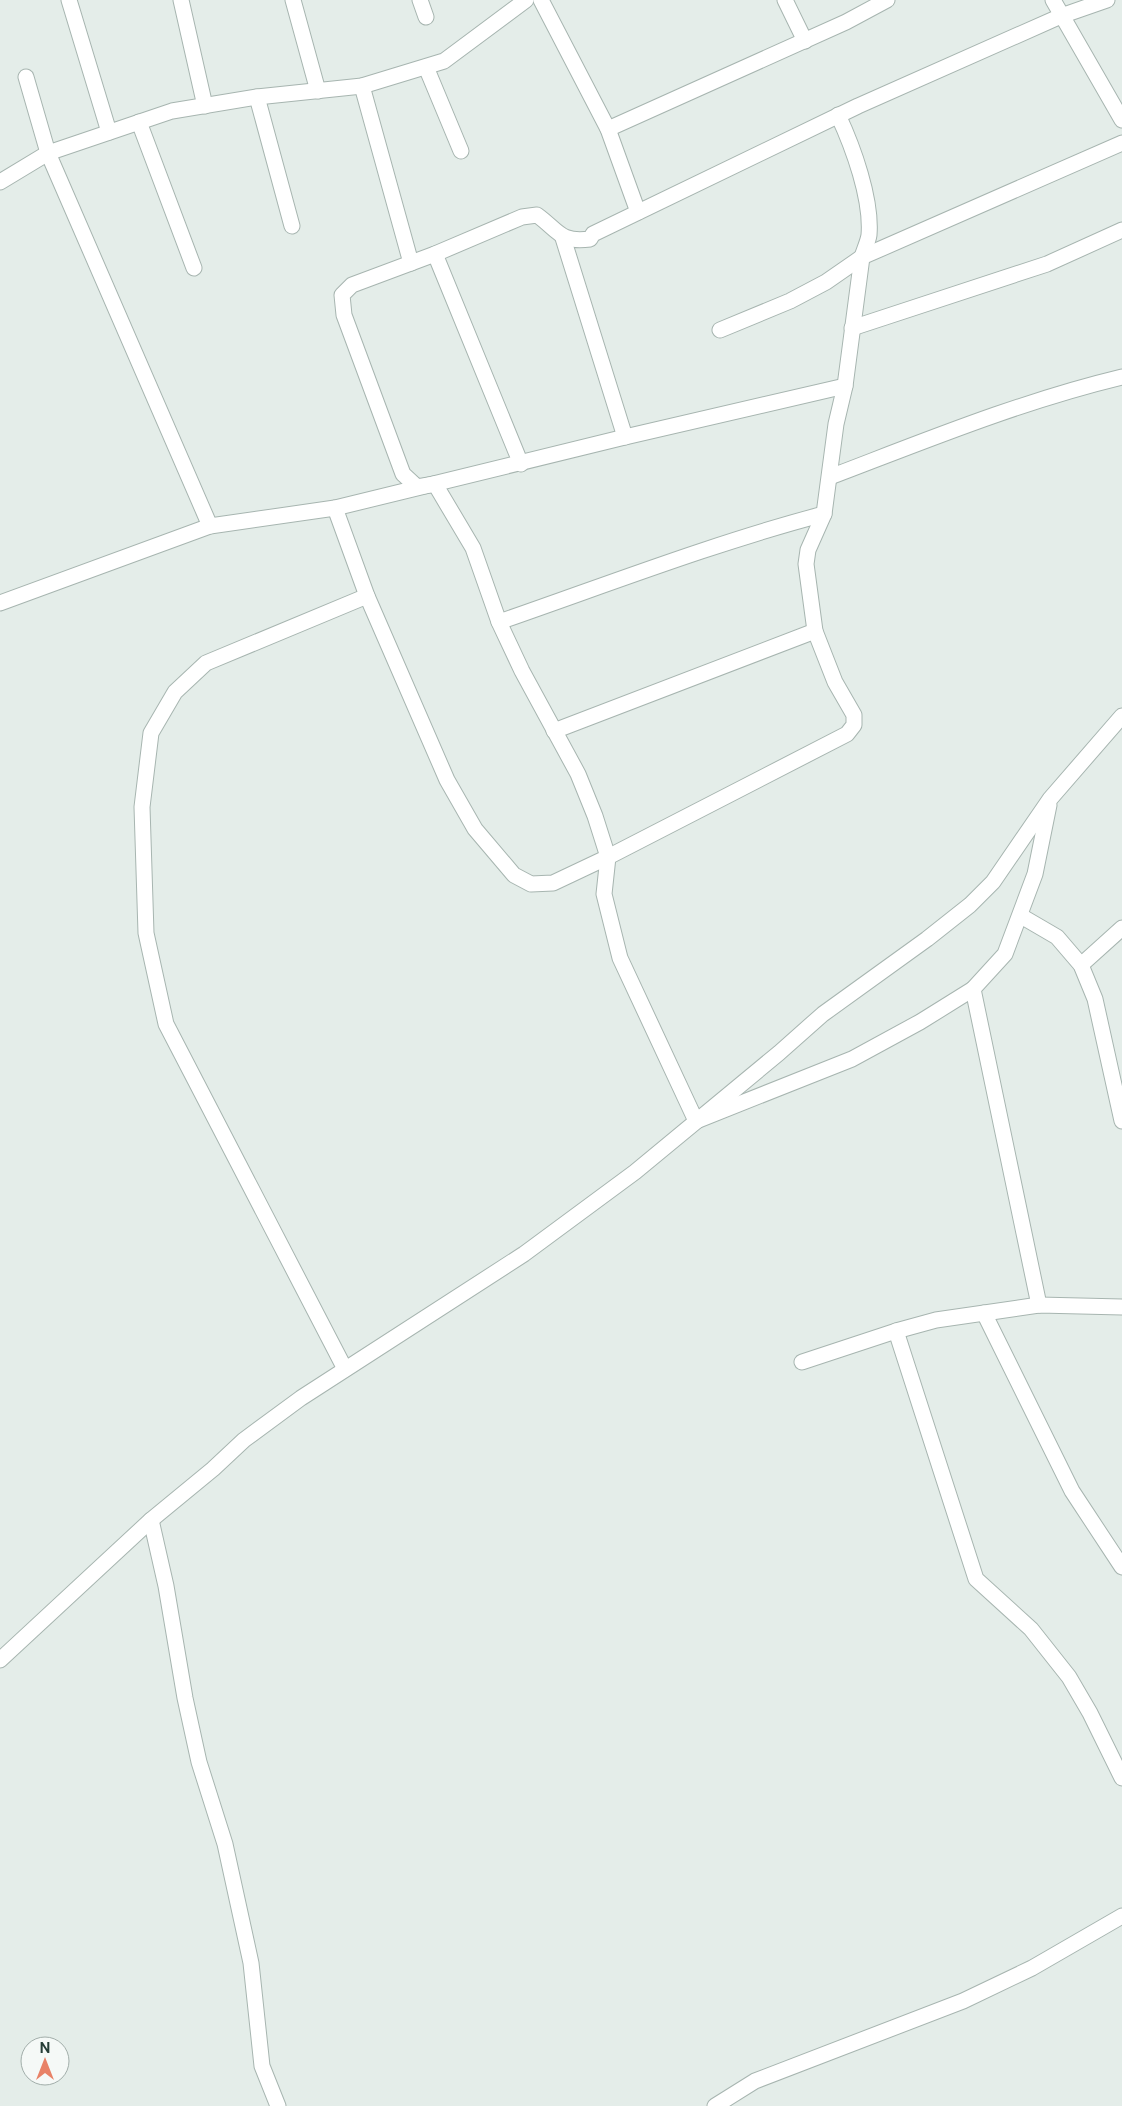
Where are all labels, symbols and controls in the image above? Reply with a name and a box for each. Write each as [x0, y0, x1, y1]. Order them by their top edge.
north arrow [20, 2036, 70, 2086]
text: N [40, 2040, 50, 2056]

